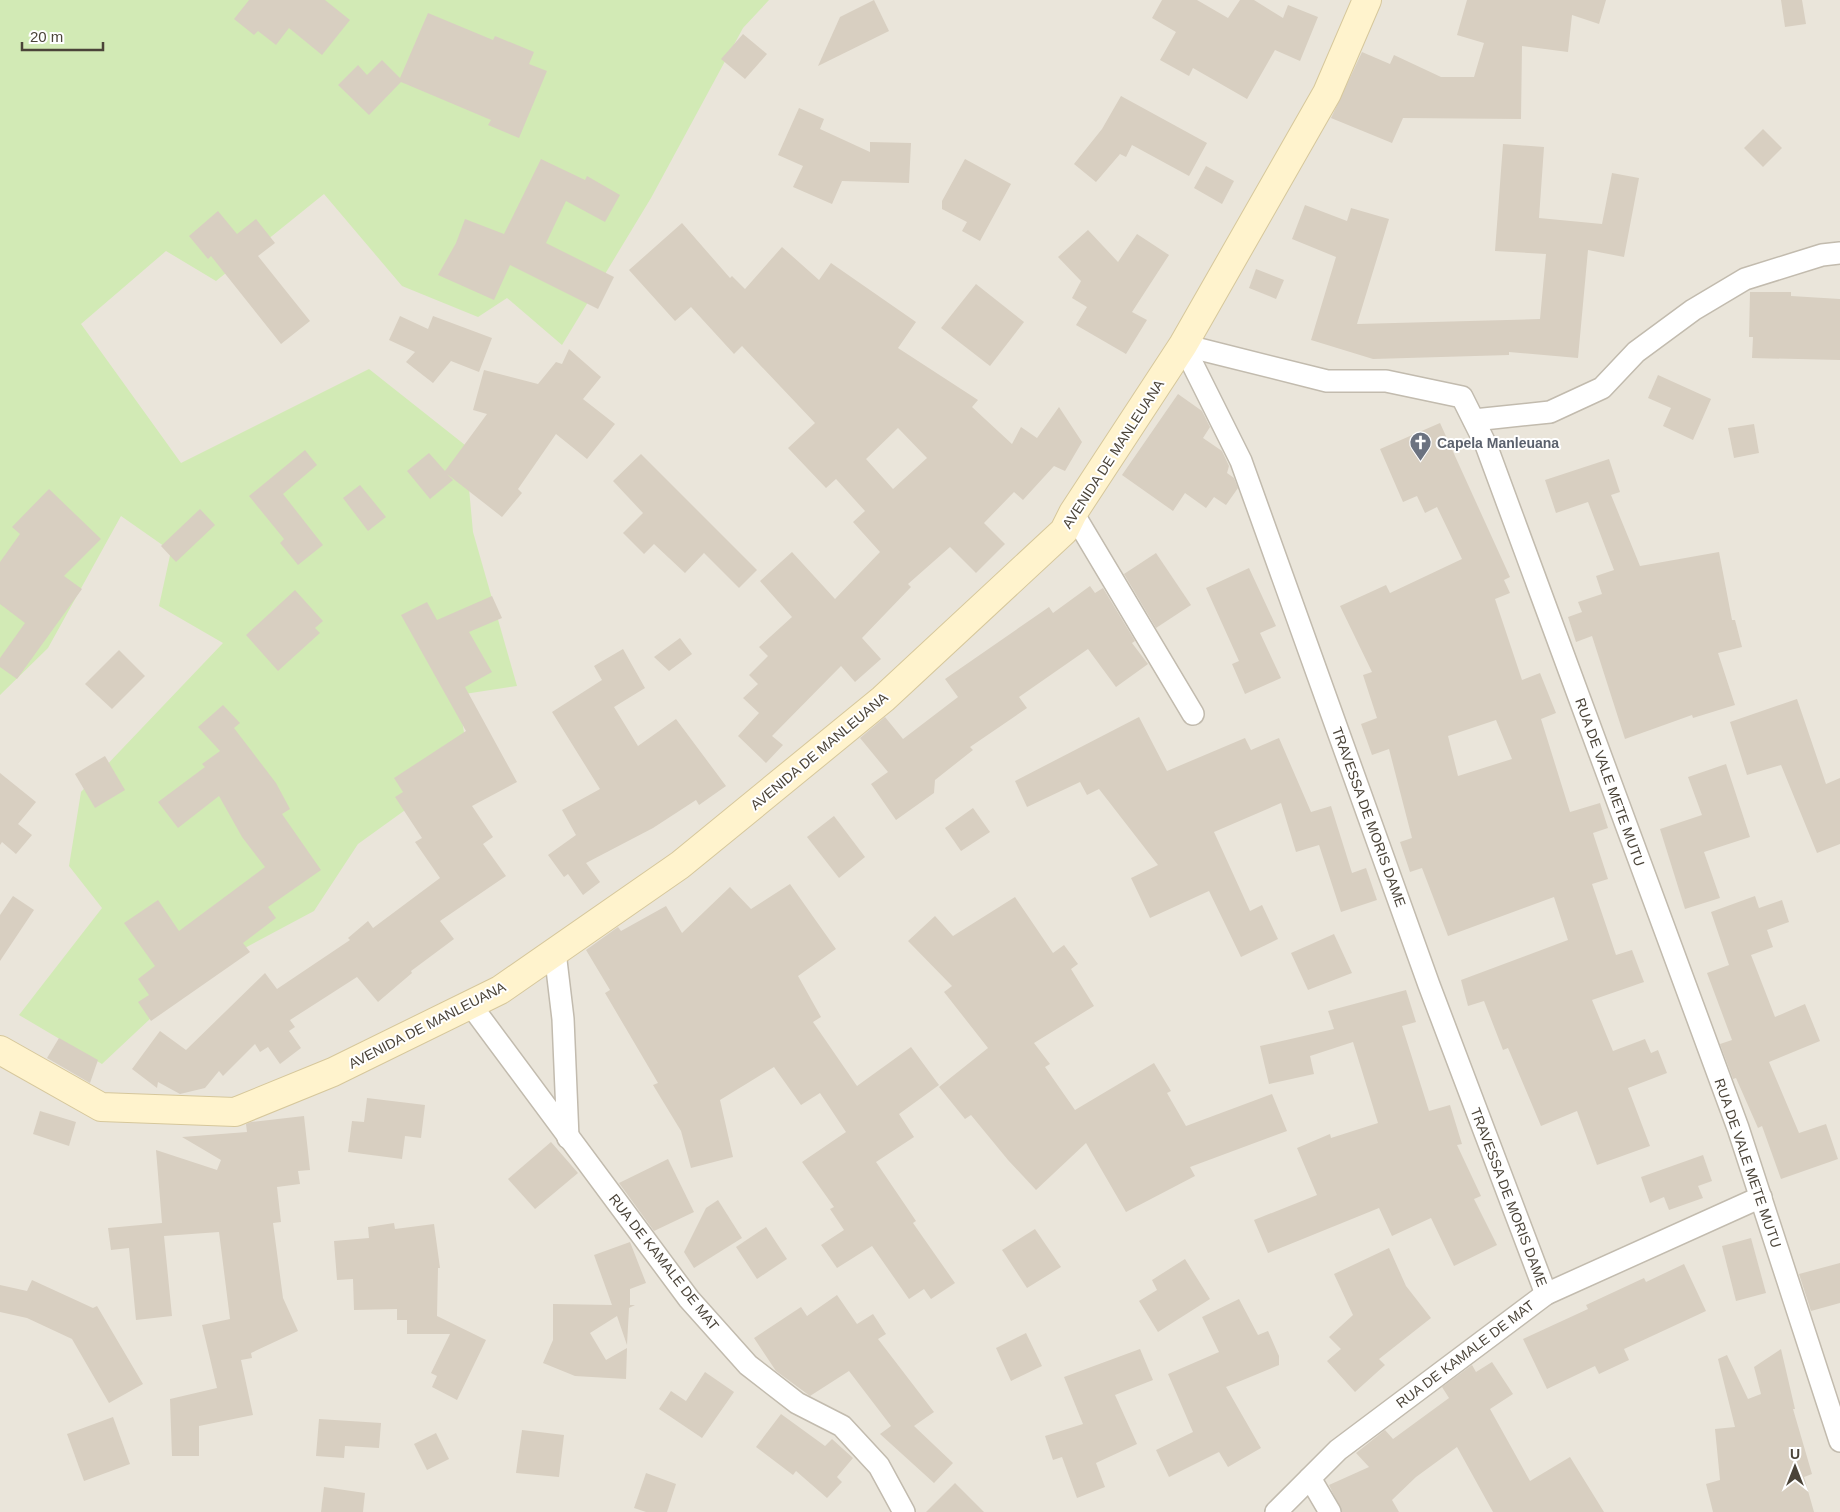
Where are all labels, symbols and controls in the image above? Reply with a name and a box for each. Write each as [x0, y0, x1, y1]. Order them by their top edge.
scale bar [22, 20, 104, 52]
text: 20 m [30, 28, 63, 45]
street label: AVENIDA DE MANLEUANA [1059, 376, 1167, 531]
church icon: Capela Manleuana [1409, 431, 1433, 462]
place label: Capela Manleuana [1437, 435, 1559, 451]
street label: AVENIDA DE MANLEUANA [747, 689, 891, 813]
street label: RUA DE VALE METE MUTU [1572, 696, 1648, 868]
street label: TRAVESSA DE MORIS DAME [1329, 725, 1409, 909]
street label: AVENIDA DE MANLEUANA [346, 978, 509, 1072]
street label: RUA DE VALE METE MUTU [1711, 1076, 1785, 1250]
street label: TRAVESSA DE MORIS DAME [1467, 1105, 1551, 1289]
street label: RUA DE KAMALE DE MAT [606, 1191, 722, 1334]
street label: RUA DE KAMALE DE MAT [1393, 1297, 1537, 1411]
north arrow [1770, 1442, 1820, 1492]
text: U [1790, 1446, 1800, 1462]

